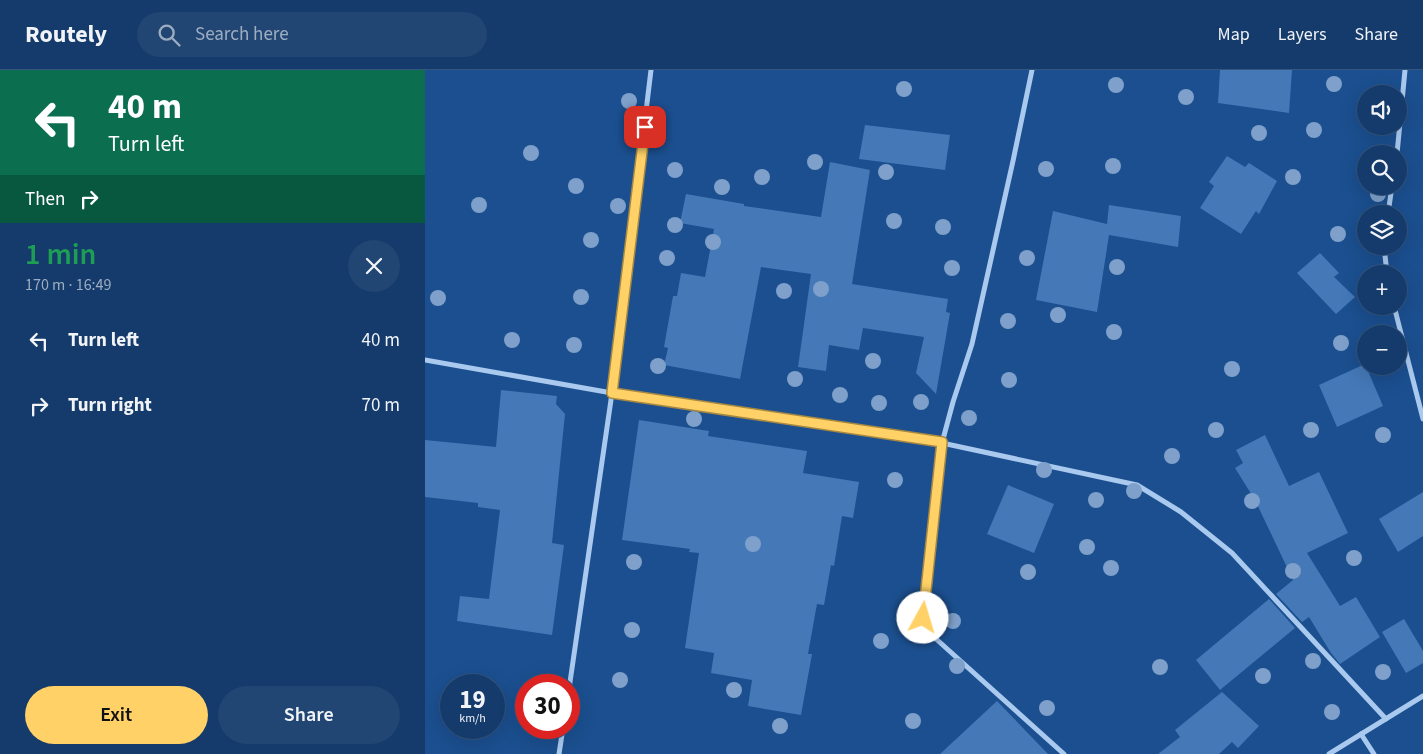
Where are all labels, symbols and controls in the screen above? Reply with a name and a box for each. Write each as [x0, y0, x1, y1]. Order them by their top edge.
search box [137, 12, 487, 57]
text: Routely [25, 17, 107, 52]
icon: search [155, 21, 183, 49]
text: Search here [195, 21, 289, 48]
text: Map [1218, 22, 1250, 47]
text: Layers [1278, 22, 1327, 47]
text: Share [1355, 22, 1398, 47]
text: 40 m [108, 82, 182, 132]
map controls [1357, 85, 1407, 375]
button: sound [1357, 85, 1407, 135]
icon: left [25, 90, 90, 155]
pin [624, 106, 666, 148]
icon: arrive [631, 113, 659, 141]
text: Turn left [108, 128, 184, 160]
button: search [1357, 145, 1407, 195]
icon: right [75, 185, 103, 213]
text: Then [25, 186, 65, 213]
button: layers [1357, 205, 1407, 255]
text: 1 min [25, 233, 96, 276]
button: close [348, 240, 400, 292]
button: + [1357, 265, 1407, 315]
text: 170 m · 16:49 [25, 274, 112, 296]
button: − [1357, 325, 1407, 375]
icon: left [25, 327, 53, 355]
text: Turn left [68, 327, 139, 354]
text: 40 m [362, 327, 400, 354]
icon: right [25, 392, 53, 420]
text: Turn right [68, 392, 152, 419]
text: 70 m [362, 392, 400, 419]
position arrow [896, 591, 948, 643]
speed limit sign: 30 [515, 674, 580, 739]
text: 19 [459, 682, 486, 718]
button: Exit [25, 686, 208, 744]
button: Share [218, 686, 400, 744]
text: km/h [459, 710, 486, 727]

